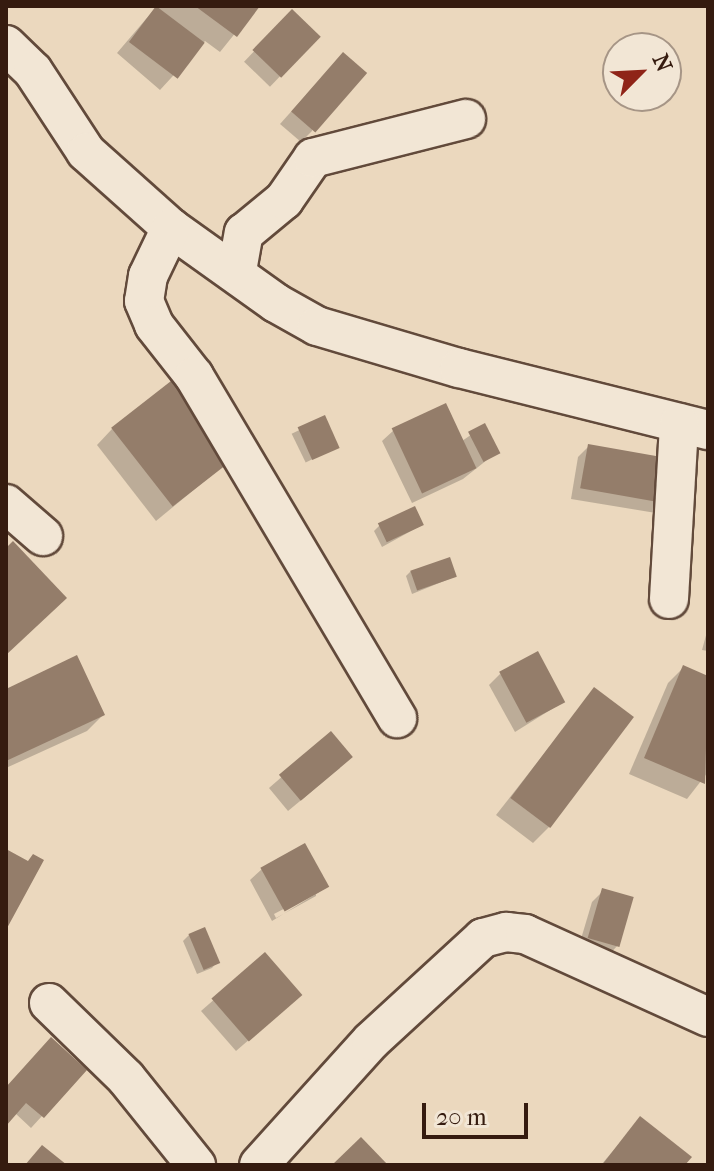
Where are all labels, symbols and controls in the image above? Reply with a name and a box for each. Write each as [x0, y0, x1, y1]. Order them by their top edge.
north arrow [602, 32, 682, 112]
text: N [647, 50, 677, 76]
scale bar [426, 1087, 532, 1137]
text: 20 m [436, 1103, 487, 1131]

